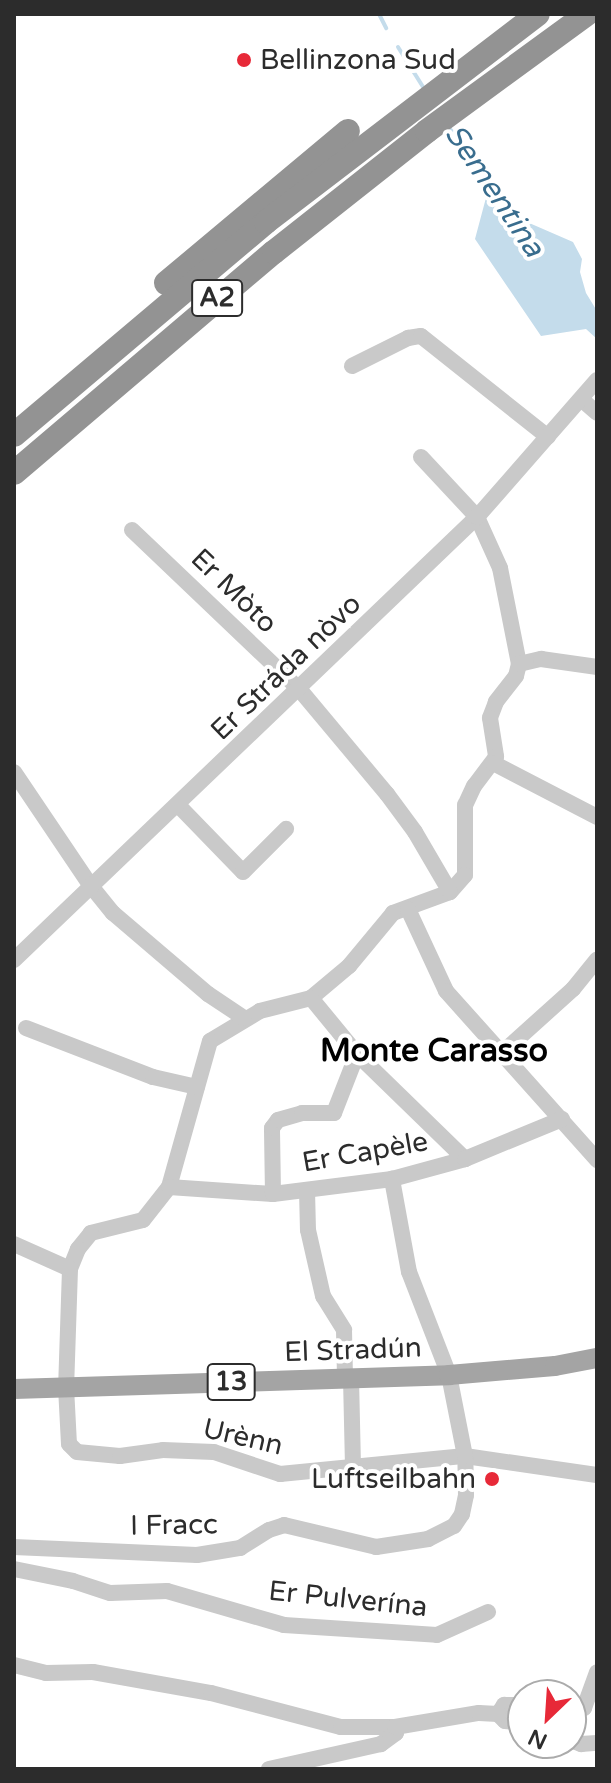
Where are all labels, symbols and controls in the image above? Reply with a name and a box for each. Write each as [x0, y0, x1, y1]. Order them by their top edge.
place label: Bellinzona Sud [260, 43, 456, 77]
marker: Bellinzona Sud [235, 51, 253, 69]
water label: Sementina [437, 118, 551, 264]
road number: A2 [191, 276, 243, 320]
street label: Er Mòto [184, 542, 284, 640]
street label: Er Stráda nòvo [204, 587, 368, 747]
district label: Monte Carasso [320, 1032, 548, 1070]
street label: Er Capèle [299, 1124, 431, 1180]
street label: El Stradún [284, 1331, 422, 1369]
road number: 13 [205, 1360, 257, 1404]
street label: Urènn [200, 1412, 286, 1462]
place label: Luftseilbahn [311, 1462, 476, 1496]
marker: Luftseilbahn [483, 1470, 501, 1488]
street label: I Fracc [130, 1507, 218, 1543]
street label: Er Pulverína [267, 1574, 429, 1624]
north arrow [507, 1679, 587, 1759]
text: N [524, 1723, 551, 1754]

